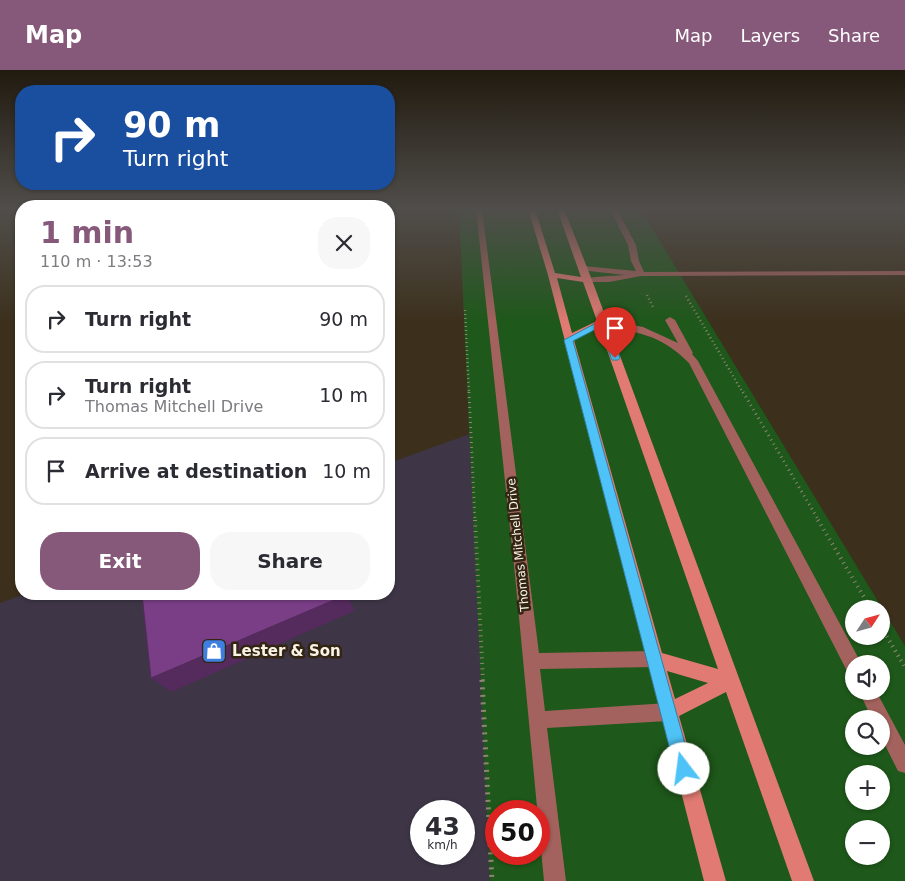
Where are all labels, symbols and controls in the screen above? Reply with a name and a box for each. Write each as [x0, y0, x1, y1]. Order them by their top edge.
text: Map [25, 21, 82, 49]
text: Map [674, 25, 712, 46]
text: Layers [740, 25, 800, 46]
text: Share [828, 25, 880, 46]
icon: right [40, 105, 105, 170]
text: 90 m [123, 105, 220, 145]
text: Turn right [123, 146, 228, 171]
text: 1 min [40, 215, 134, 250]
button: close [318, 217, 370, 269]
text: 110 m · 13:53 [40, 252, 153, 271]
icon: right [42, 305, 70, 333]
pin [594, 307, 636, 358]
text: Turn right [85, 308, 191, 330]
text: 90 m [319, 308, 368, 330]
icon: arrive [601, 314, 629, 342]
text: Turn right [85, 375, 191, 397]
icon: right [42, 381, 70, 409]
text: 10 m [319, 384, 368, 406]
text: Thomas Mitchell Drive [85, 397, 263, 416]
icon: arrive [42, 457, 70, 485]
text: Arrive at destination [85, 460, 307, 482]
text: 10 m [322, 460, 371, 482]
street label: Thomas Mitchell Drive [504, 478, 532, 613]
button: Exit [40, 532, 200, 590]
button: Share [210, 532, 370, 590]
north arrow [845, 600, 890, 645]
map controls [845, 600, 890, 865]
shop icon: Lester & Son [201, 638, 227, 664]
place label: Lester & Son [232, 642, 341, 660]
button: sound [845, 655, 890, 700]
button: search [845, 710, 890, 755]
position arrow [657, 742, 709, 794]
button: + [845, 765, 890, 810]
speed limit sign: 50 [485, 800, 550, 865]
text: 43 [425, 812, 460, 841]
button: − [845, 820, 890, 865]
text: km/h [427, 838, 458, 852]

